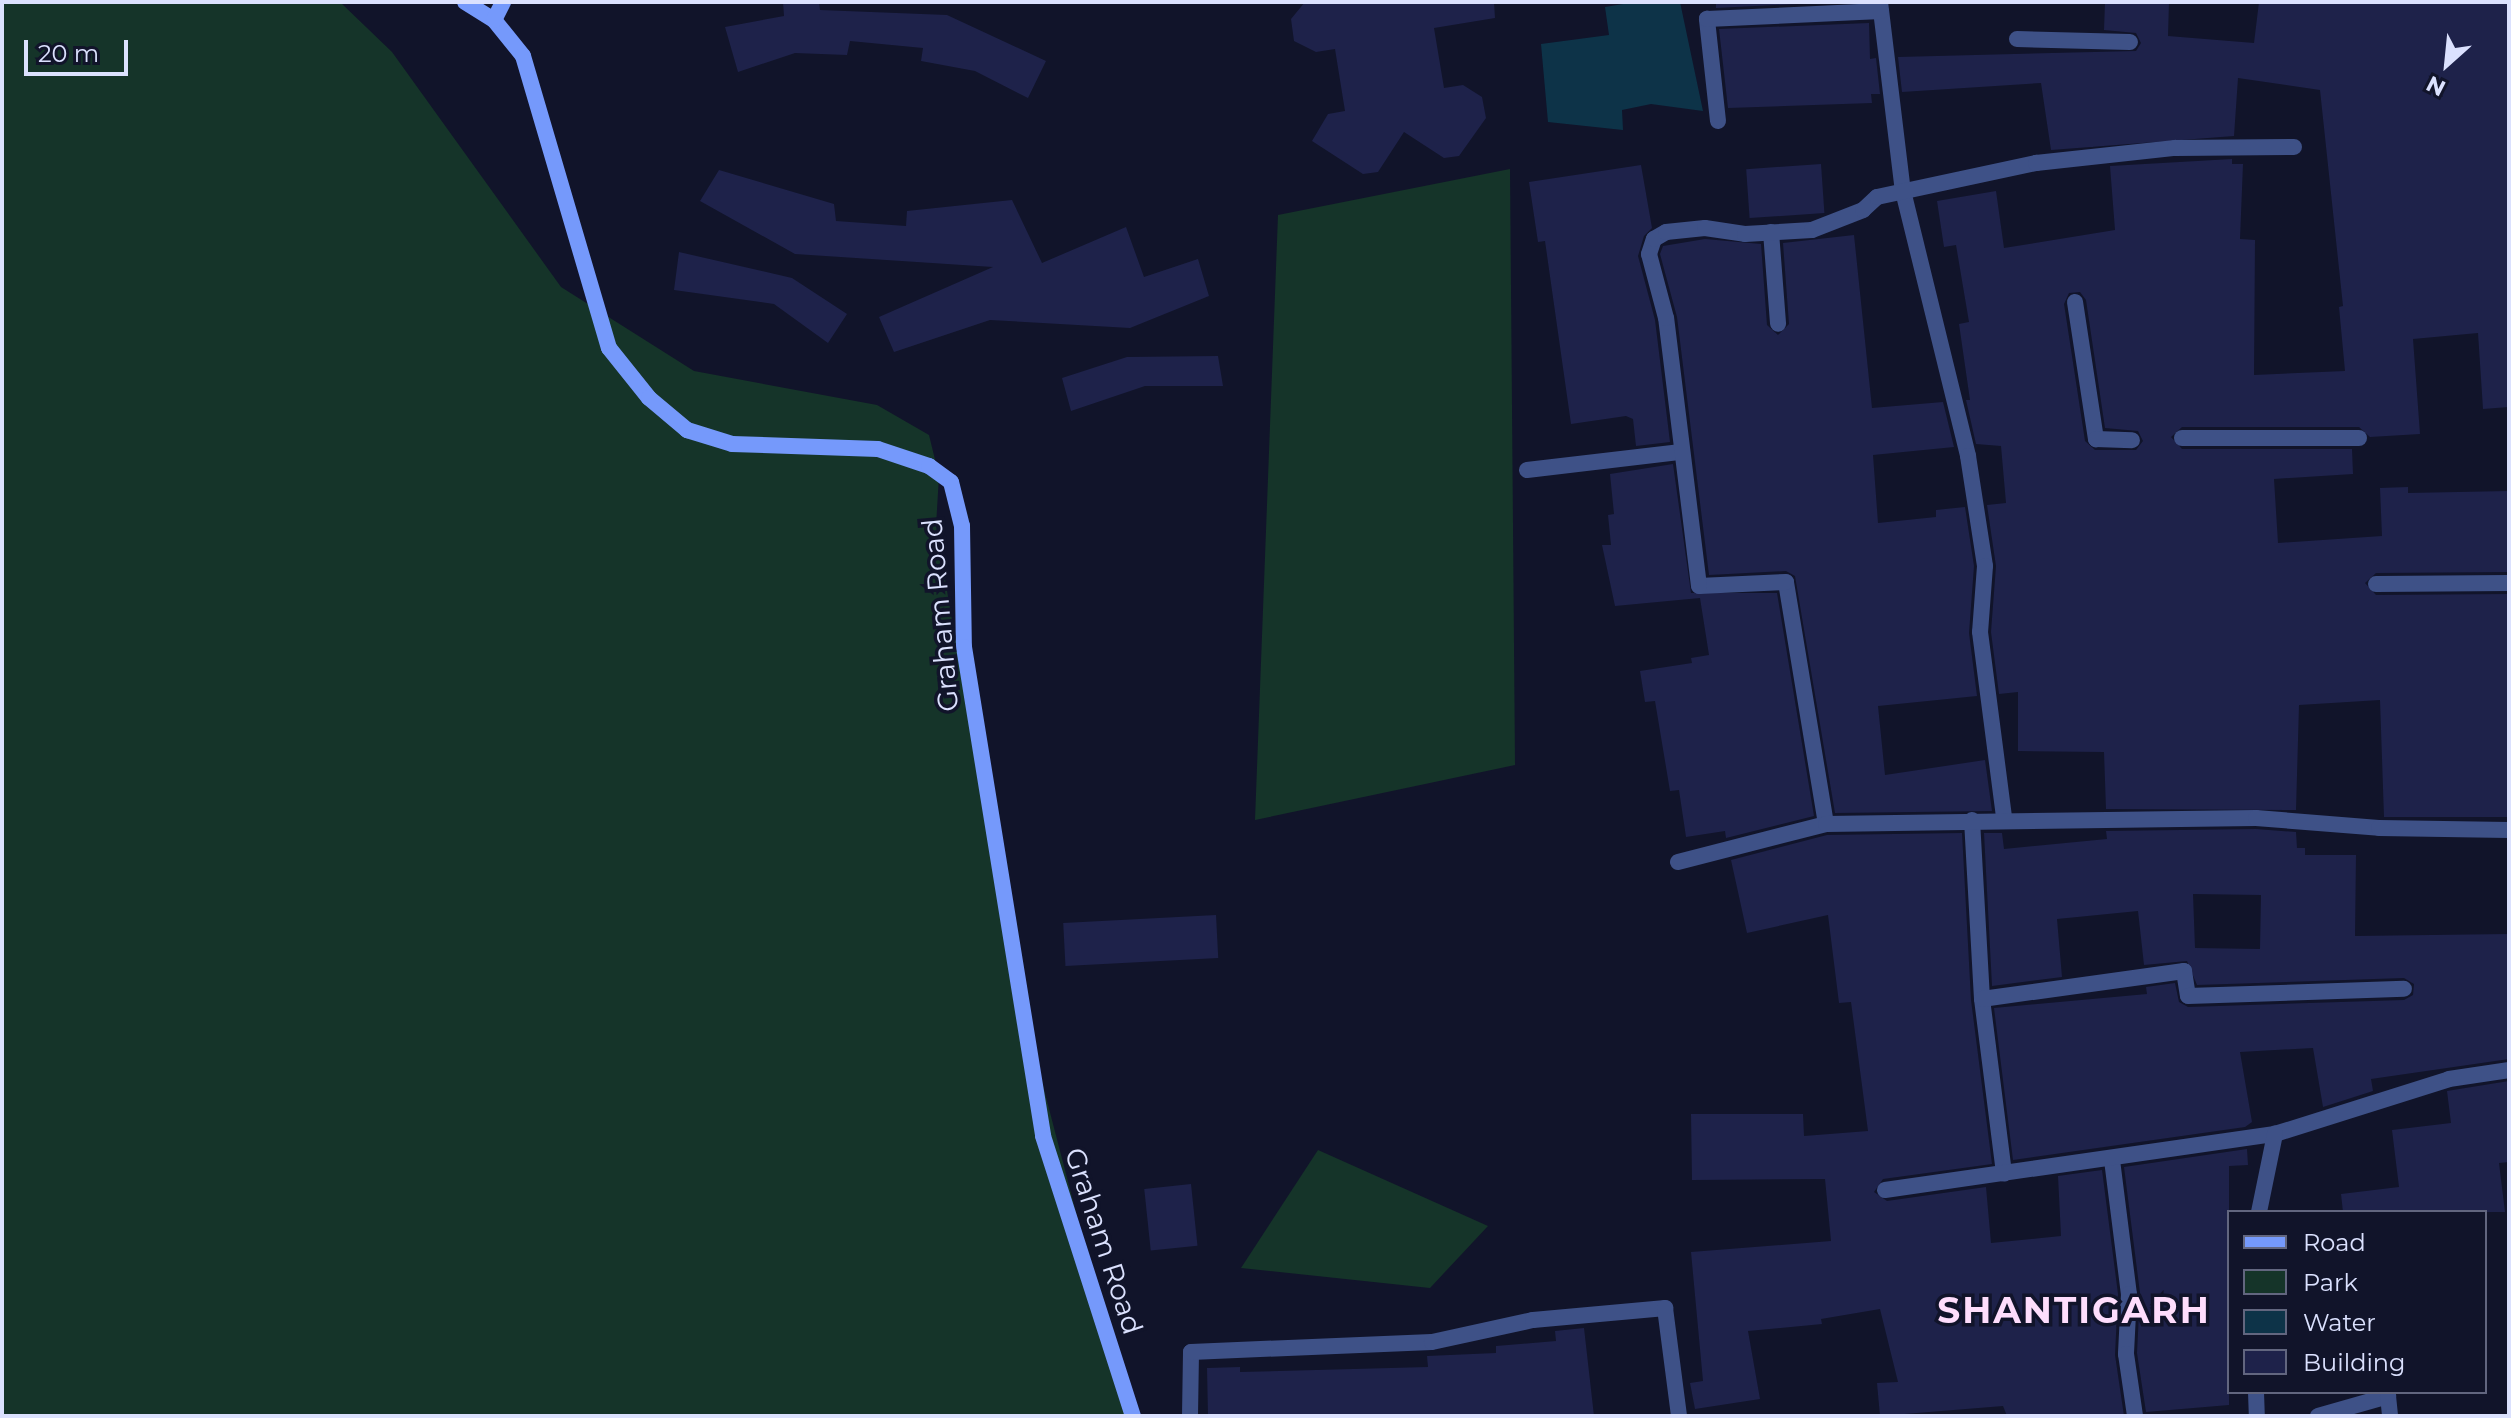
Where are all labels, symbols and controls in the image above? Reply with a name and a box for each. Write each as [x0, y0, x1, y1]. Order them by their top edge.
scale bar [28, 24, 132, 74]
north arrow [2407, 24, 2487, 104]
text: 20 m [38, 39, 99, 68]
text: N [2422, 70, 2450, 102]
street label: Graham Road [915, 517, 965, 713]
street label: Graham Road [1058, 1144, 1150, 1338]
legend [2227, 1210, 2487, 1394]
text: Road [2303, 1228, 2366, 1257]
text: Park [2303, 1268, 2358, 1297]
district label: SHANTIGARH [1937, 1289, 2211, 1333]
text: Water [2303, 1308, 2376, 1337]
text: Building [2303, 1348, 2406, 1377]

